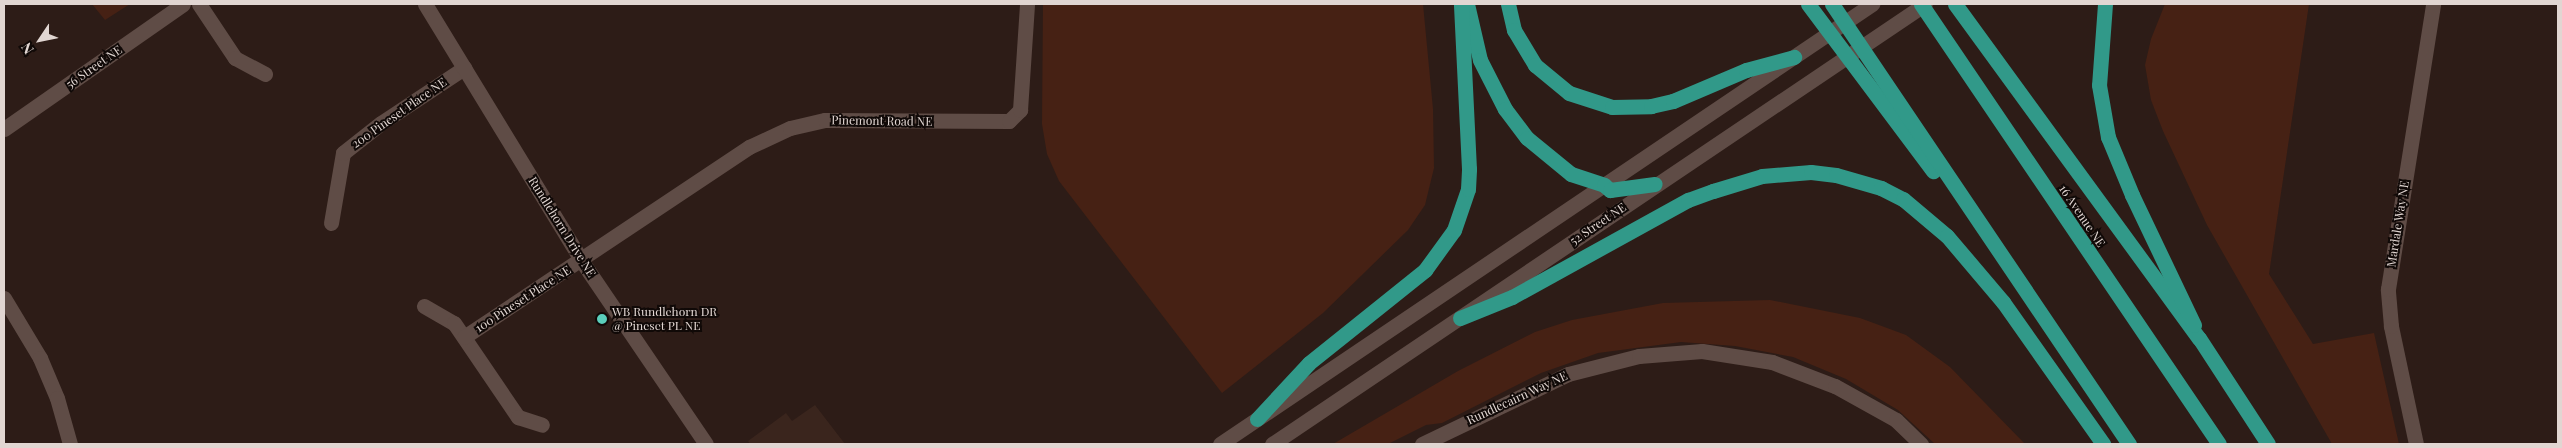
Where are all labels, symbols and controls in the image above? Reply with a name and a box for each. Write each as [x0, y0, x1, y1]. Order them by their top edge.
north arrow [15, 15, 65, 65]
text: N [16, 39, 38, 58]
street label: 56 Street NE [63, 42, 125, 92]
street label: 200 Pineset Place NE [349, 75, 449, 151]
street label: Pinemont Road NE [831, 113, 933, 129]
street label: Rundlehorn Drive NE [525, 174, 599, 280]
street label: Mardale Way NE [2384, 180, 2412, 268]
street label: 16 Avenue NE [2056, 182, 2108, 250]
street label: 52 Street NE [1567, 200, 1629, 248]
street label: 100 Pineset Place NE [472, 263, 574, 335]
place label: WB Rundlehorn DR @ Pineset PL NE [612, 305, 717, 333]
marker: WB Rundlehorn DR @ Pineset PL NE [596, 313, 608, 325]
street label: Rundlecairn Way NE [1464, 368, 1570, 428]

